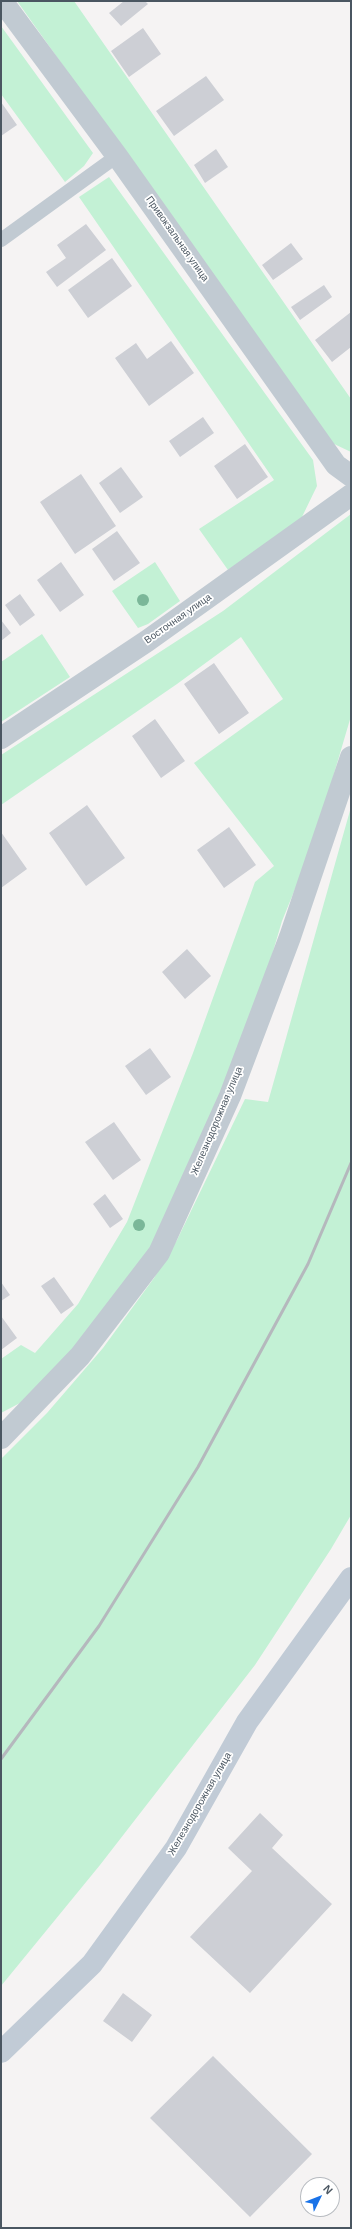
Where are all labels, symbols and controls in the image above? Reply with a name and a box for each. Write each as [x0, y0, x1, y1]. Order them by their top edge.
street label: Привокзальная улица [143, 194, 211, 284]
street label: Восточная улица [142, 591, 214, 647]
street label: Железнодорожная улица [189, 1065, 245, 1177]
street label: Железнодорожная улица [166, 1750, 234, 1858]
north arrow [300, 2177, 340, 2217]
text: N [321, 2182, 335, 2196]

